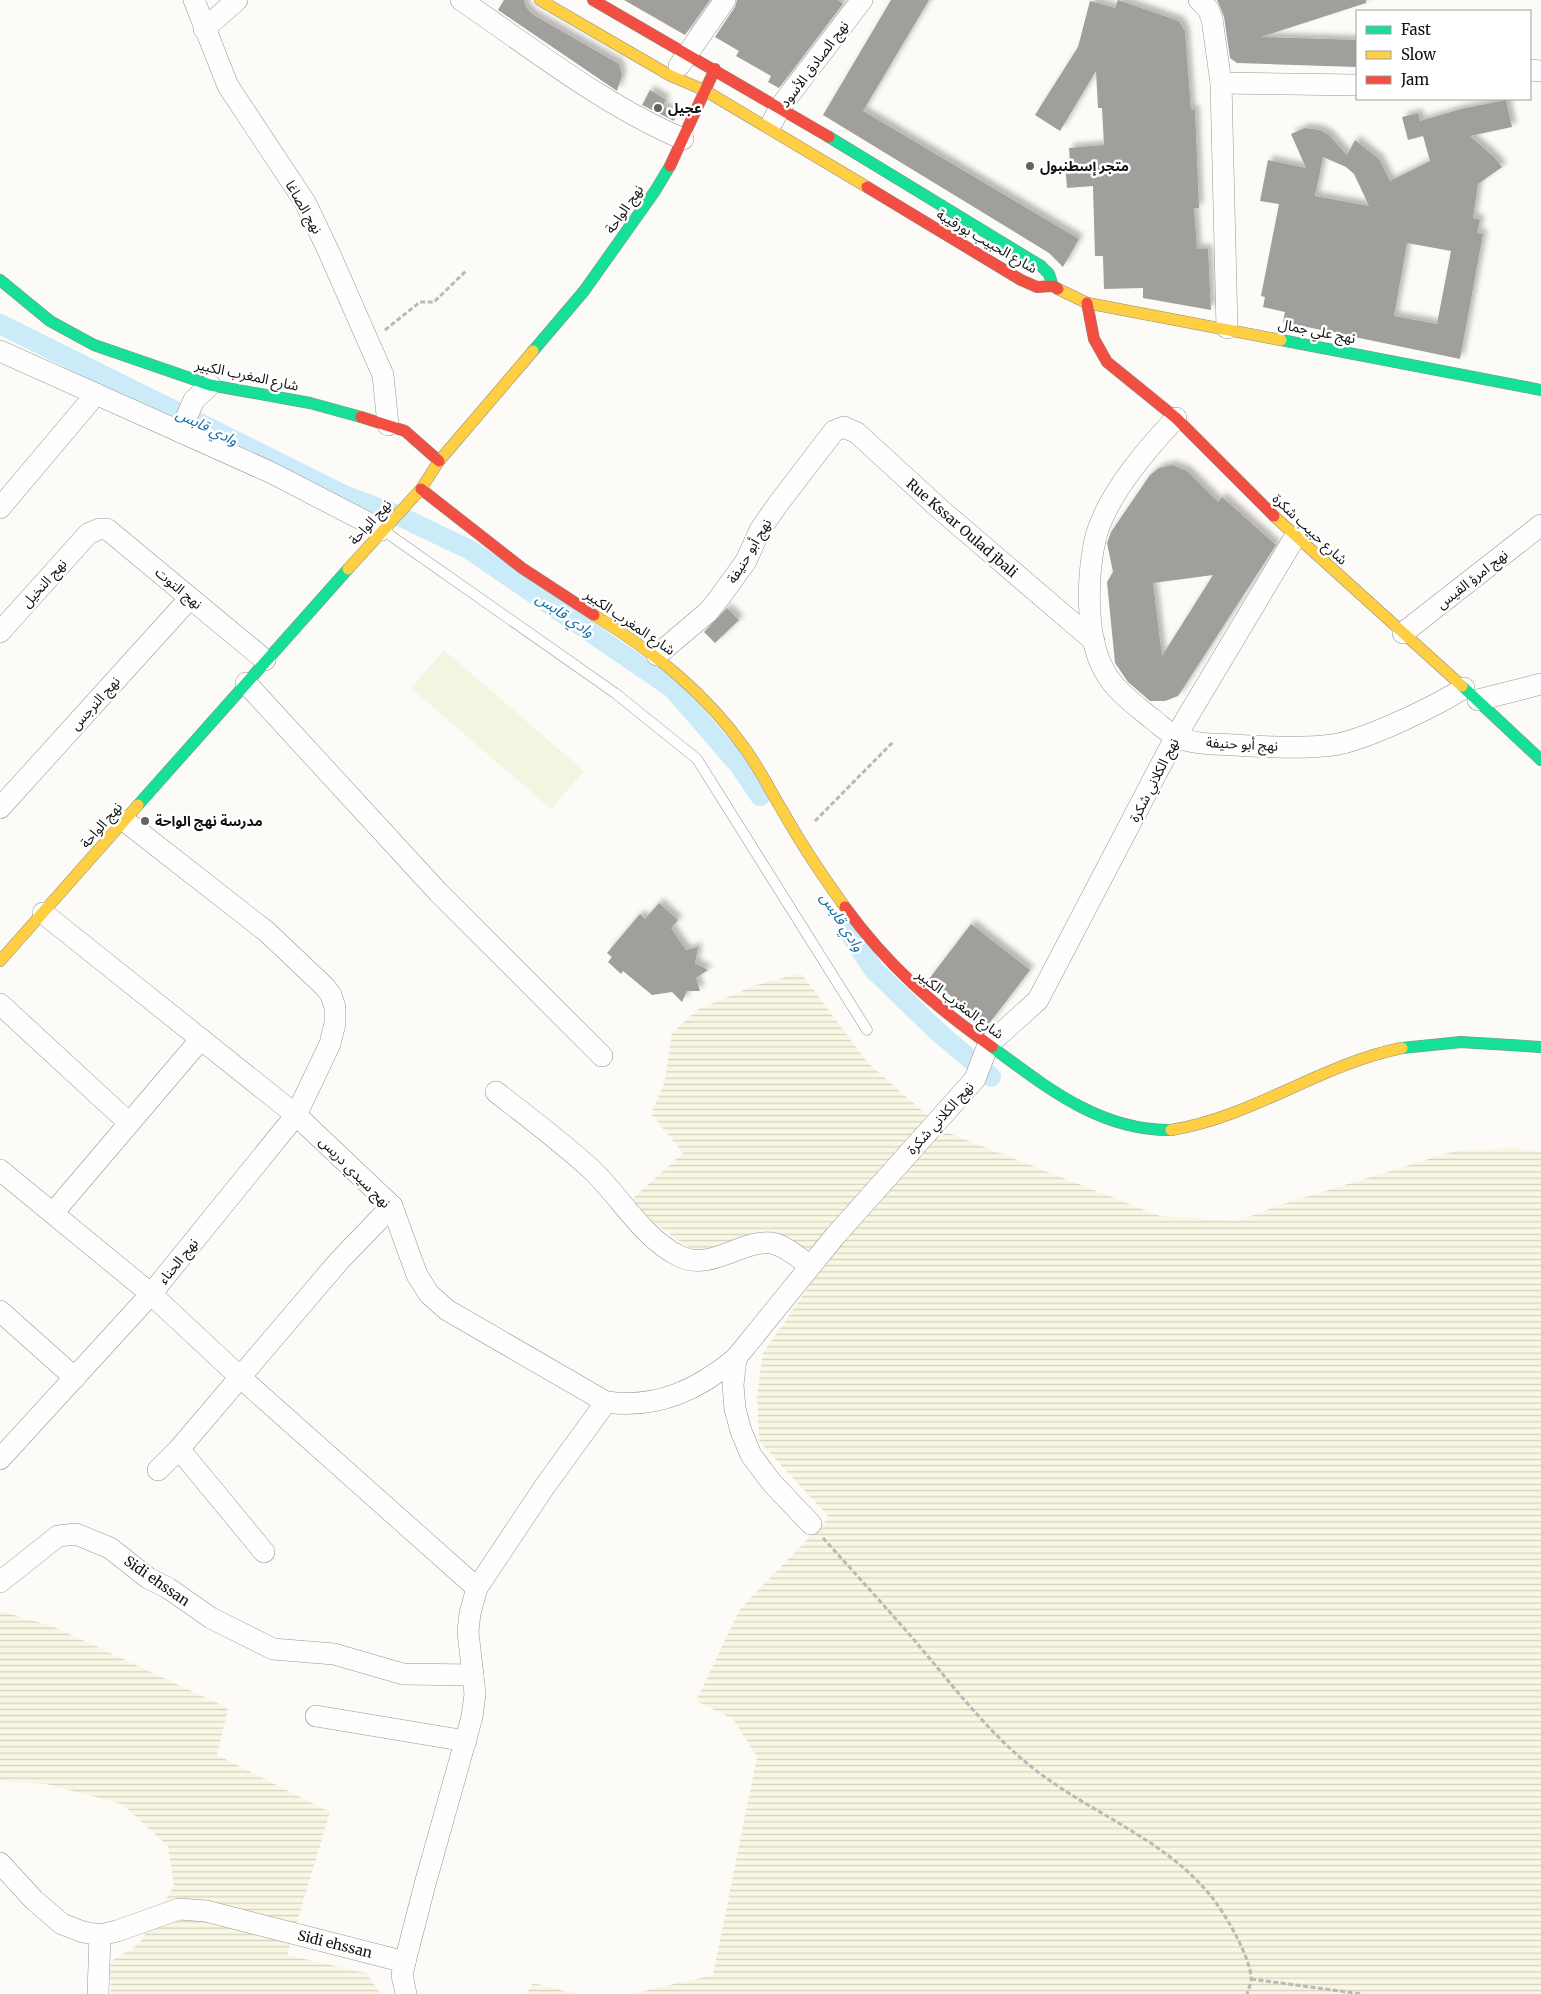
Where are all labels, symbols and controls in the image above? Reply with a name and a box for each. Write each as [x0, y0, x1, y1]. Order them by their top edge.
legend [1356, 10, 1531, 100]
street label: نهج الصادق الأسود [775, 17, 854, 112]
text: Fast [1401, 20, 1431, 39]
text: Slow [1401, 45, 1436, 64]
text: Jam [1400, 70, 1429, 89]
place label: عجيل [668, 99, 702, 117]
marker: عجيل [652, 102, 664, 114]
place label: متجر إسطنبول [1040, 157, 1129, 176]
marker: متجر إسطنبول [1024, 160, 1036, 172]
street label: نهج الصاغا [280, 177, 327, 238]
street label: نهج الواحة [601, 181, 649, 238]
street label: شارع الحبيب بورقيبة [932, 205, 1041, 279]
street label: نهج علي جمال [1276, 315, 1357, 350]
street label: شارع المغرب الكبير [192, 355, 300, 397]
water label: وادي قابس [172, 403, 241, 452]
street label: Rue Kssar Oulad jbali [903, 475, 1022, 582]
street label: شارع حبيب شكرة [1267, 490, 1351, 570]
street label: نهج الواحة [345, 495, 397, 550]
street label: نهج أبو حنيفة [723, 515, 777, 588]
street label: نهج امرؤ القيس [1433, 545, 1513, 614]
street label: نهج النخيل [17, 555, 72, 612]
street label: نهج التوت [150, 563, 206, 615]
street label: شارع المغرب الكبير [579, 585, 679, 661]
water label: وادي قابس [531, 588, 598, 643]
street label: نهج النرجس [66, 672, 125, 735]
street label: نهج أبو حنيفة [1205, 733, 1279, 757]
street label: نهج الكلاني شكرة [1125, 735, 1185, 826]
street label: نهج الواحة [76, 798, 128, 853]
place label: مدرسة نهج الواحة [155, 812, 263, 831]
marker: مدرسة نهج الواحة [139, 815, 151, 827]
water label: وادي قابس [814, 889, 869, 956]
street label: شارع المغرب الكبير [910, 964, 1008, 1045]
street label: نهج الكلاني شكرة [903, 1078, 979, 1160]
street label: نهج سيدي دريس [314, 1132, 395, 1213]
street label: نهج الحناء [154, 1234, 204, 1289]
street label: Sidi ehssan [121, 1552, 193, 1610]
street label: Sidi ehssan [296, 1926, 374, 1962]

